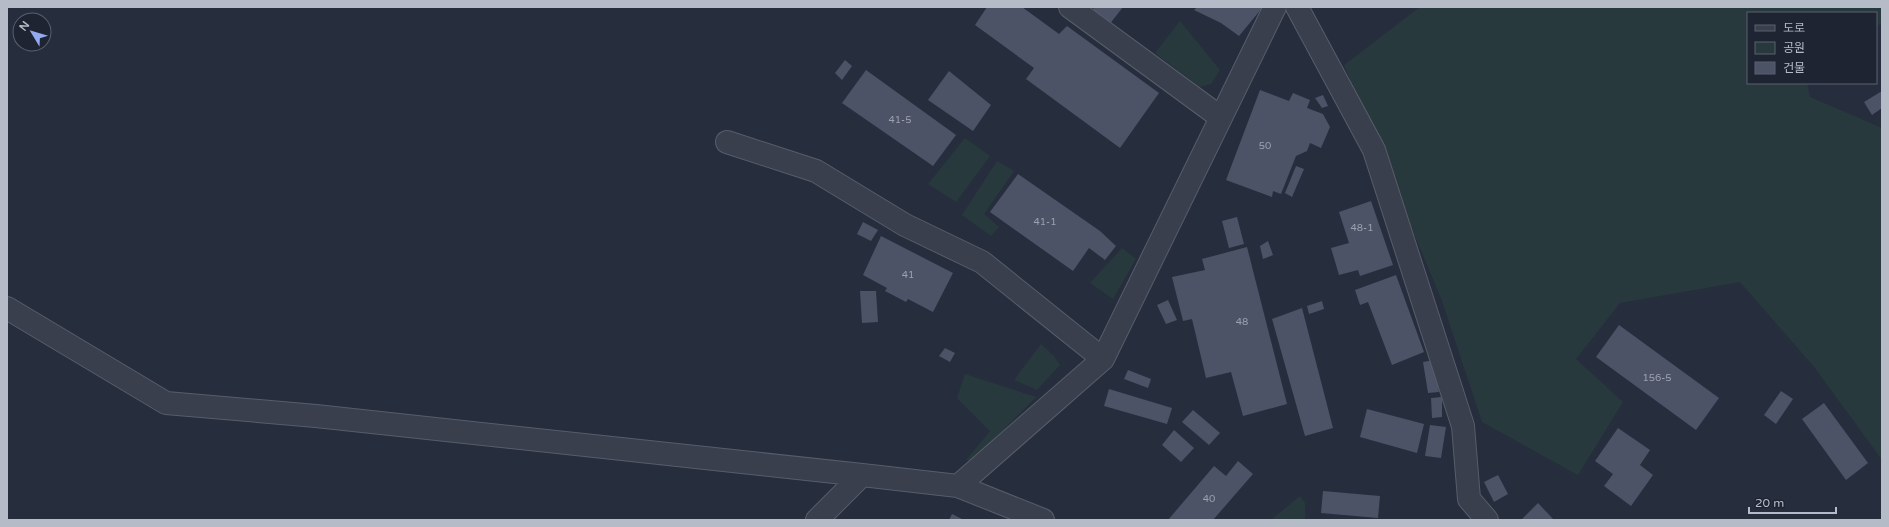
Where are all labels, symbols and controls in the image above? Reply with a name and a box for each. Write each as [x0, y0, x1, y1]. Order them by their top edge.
north arrow [12, 12, 52, 52]
legend [1747, 12, 1877, 84]
text: N [17, 19, 32, 34]
text: 도로 [1783, 21, 1805, 35]
text: 공원 [1783, 41, 1805, 55]
text: 건물 [1783, 61, 1805, 75]
house number: 41-5 [889, 114, 911, 126]
house number: 50 [1259, 140, 1271, 152]
house number: 41-1 [1034, 216, 1056, 228]
house number: 48-1 [1351, 222, 1373, 234]
house number: 41 [902, 269, 914, 281]
house number: 48 [1236, 316, 1248, 328]
house number: 156-5 [1642, 372, 1672, 384]
scale bar [1749, 489, 1836, 515]
house number: 40 [1203, 493, 1215, 505]
text: 20 m [1755, 496, 1784, 510]

